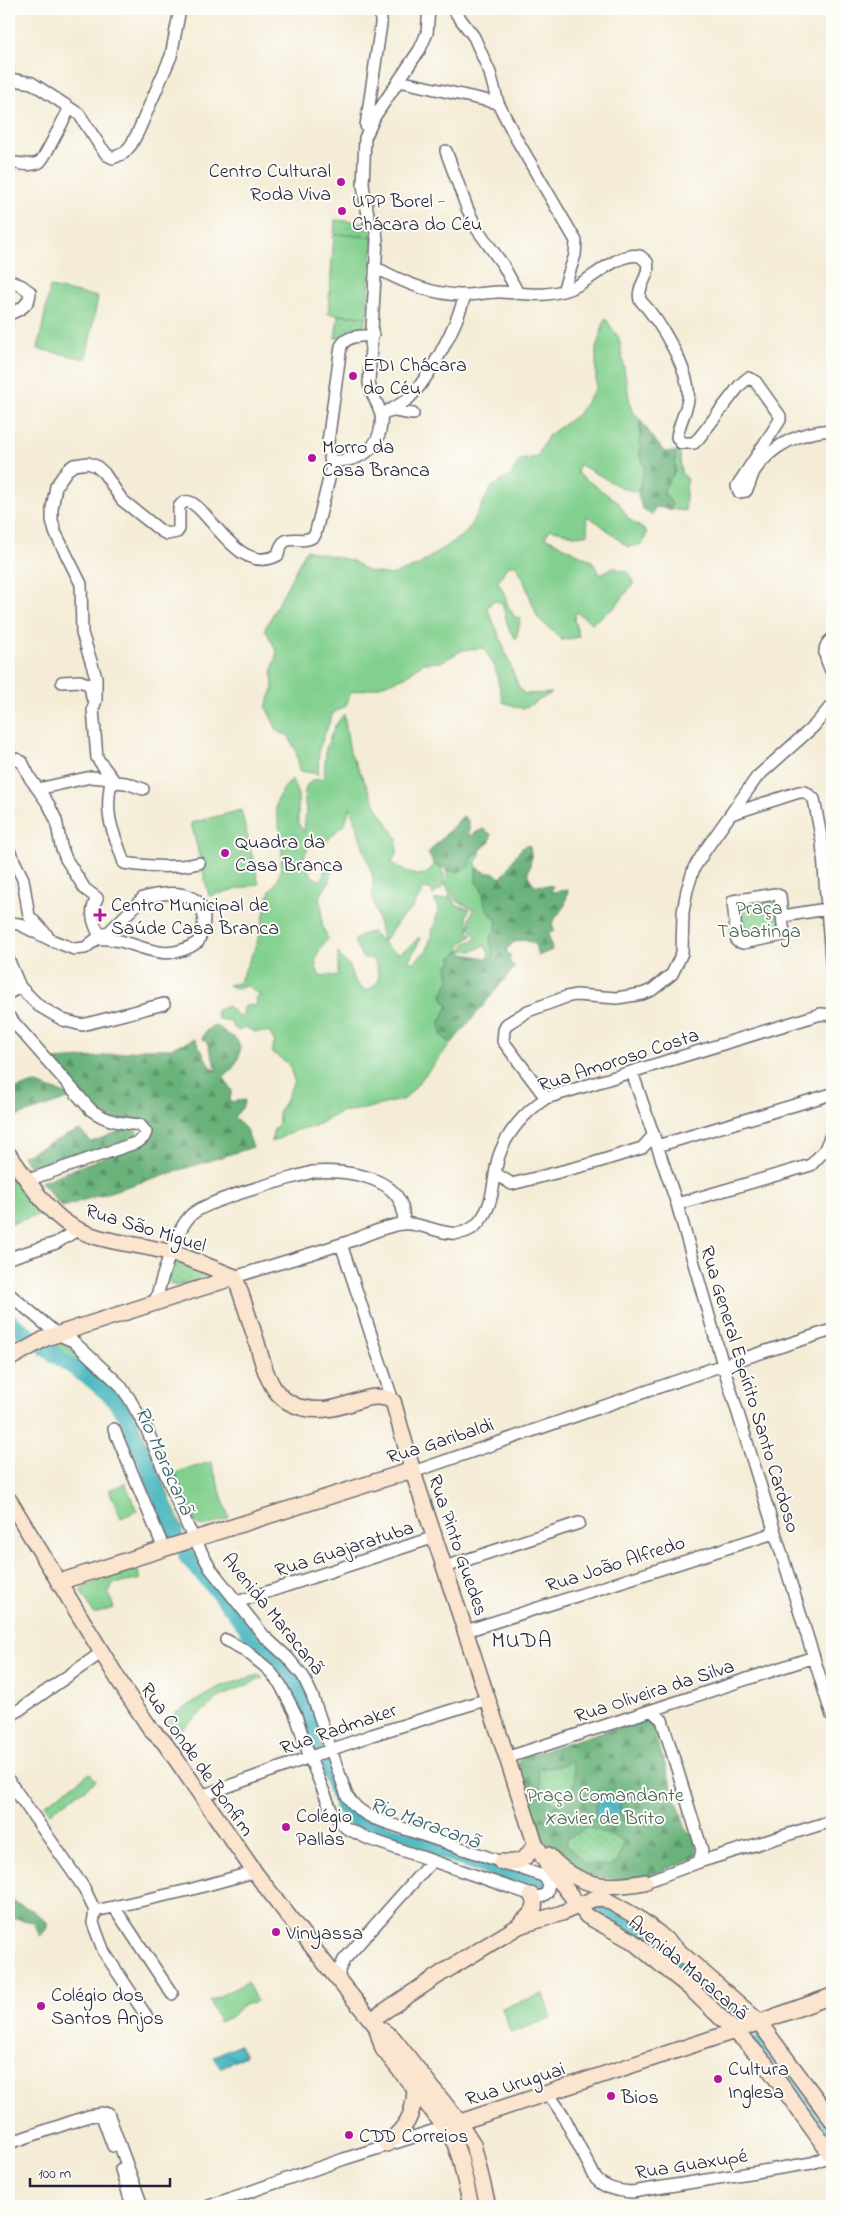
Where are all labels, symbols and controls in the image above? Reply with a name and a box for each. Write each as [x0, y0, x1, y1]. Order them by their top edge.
place label: Centro Cultural Roda Viva [209, 158, 331, 210]
marker: Centro Cultural Roda Viva [335, 176, 347, 188]
place label: UPP Borel - Chácara do Céu [352, 188, 482, 240]
marker: UPP Borel - Chácara do Céu [336, 205, 348, 217]
place label: EDI Chácara do Céu [363, 352, 467, 404]
marker: EDI Chácara do Céu [347, 370, 359, 382]
place label: Morro da Casa Branca [322, 434, 430, 486]
marker: Morro da Casa Branca [306, 452, 318, 464]
place label: Quadra da Casa Branca [235, 829, 343, 881]
marker: Quadra da Casa Branca [219, 847, 231, 859]
place label: Centro Municipal de Saúde Casa Branca [111, 892, 279, 944]
park label: Praça Tabatinga [717, 895, 801, 948]
marker: Centro Municipal de Saúde Casa Branca [93, 908, 107, 922]
street label: Rua Amoroso Costa [535, 1022, 703, 1101]
street label: Rua São Miguel [81, 1197, 209, 1262]
street label: Rua General Espírito Santo Cardoso [691, 1243, 806, 1537]
water label: Rio Maracanã [126, 1402, 201, 1522]
street label: Rua Garibaldi [384, 1411, 498, 1473]
street label: Rua Pinto Guedes [419, 1471, 494, 1620]
street label: Rua Guajaratuba [272, 1514, 418, 1586]
street label: Rua João Alfredo [542, 1529, 689, 1602]
street label: Avenida Maracanã [214, 1547, 330, 1682]
district label: MUDA [492, 1626, 552, 1658]
street label: Rua Oliveira da Silva [571, 1653, 738, 1732]
street label: Rua Conde de Bonfim [132, 1678, 260, 1843]
street label: Rua Radmaker [277, 1697, 402, 1764]
park label: Praça Comandante Xavier de Brito [526, 1782, 684, 1834]
water label: Rio Maracanã [365, 1790, 486, 1858]
place label: Colégio Pallas [296, 1803, 352, 1855]
marker: Colégio Pallas [280, 1821, 292, 1833]
street label: Avenida Maracanã [621, 1910, 754, 2028]
place label: Vinyassa [285, 1920, 363, 1949]
marker: Vinyassa [270, 1926, 282, 1938]
place label: Colégio dos Santos Anjos [51, 1982, 164, 2034]
marker: Colégio dos Santos Anjos [35, 2000, 47, 2012]
street label: Rua Uruguai [462, 2056, 570, 2116]
place label: Cultura Inglesa [728, 2056, 789, 2109]
marker: Cultura Inglesa [712, 2073, 724, 2085]
place label: Bios [620, 2084, 659, 2113]
marker: Bios [605, 2090, 617, 2102]
place label: CDD Correios [359, 2123, 468, 2152]
marker: CDD Correios [343, 2129, 355, 2141]
street label: Rua Guaxupé [633, 2142, 750, 2189]
scale bar [30, 2155, 170, 2187]
text: 100 m [38, 2163, 71, 2185]

